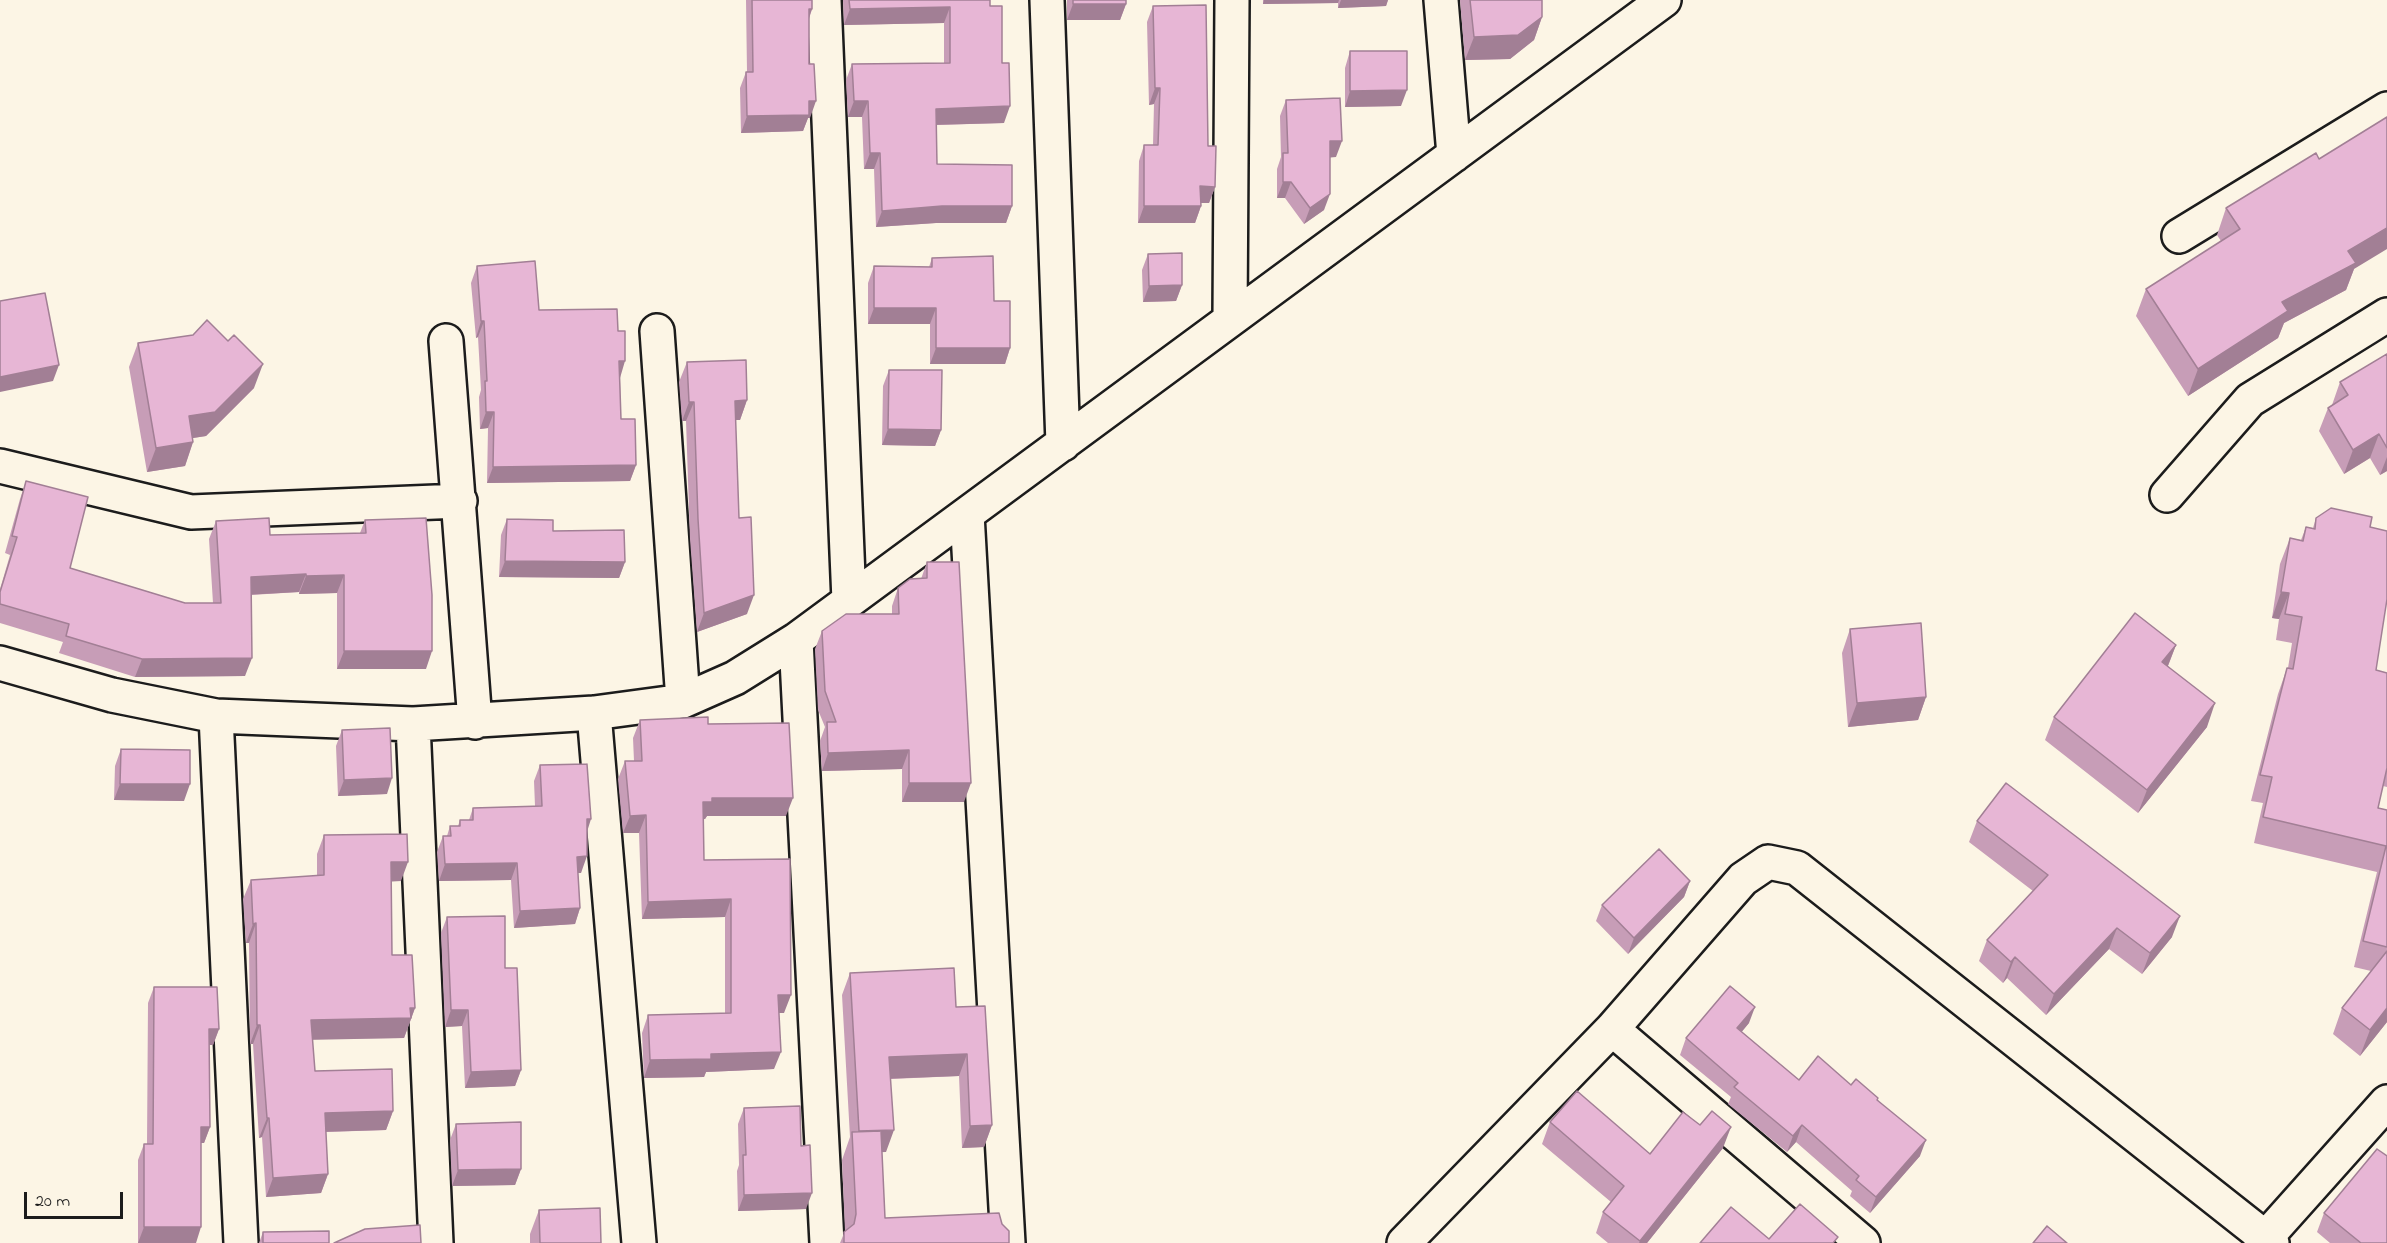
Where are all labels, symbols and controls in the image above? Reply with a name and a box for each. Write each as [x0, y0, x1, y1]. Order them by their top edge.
scale bar [27, 1180, 126, 1218]
text: 20 m [35, 1189, 70, 1215]

